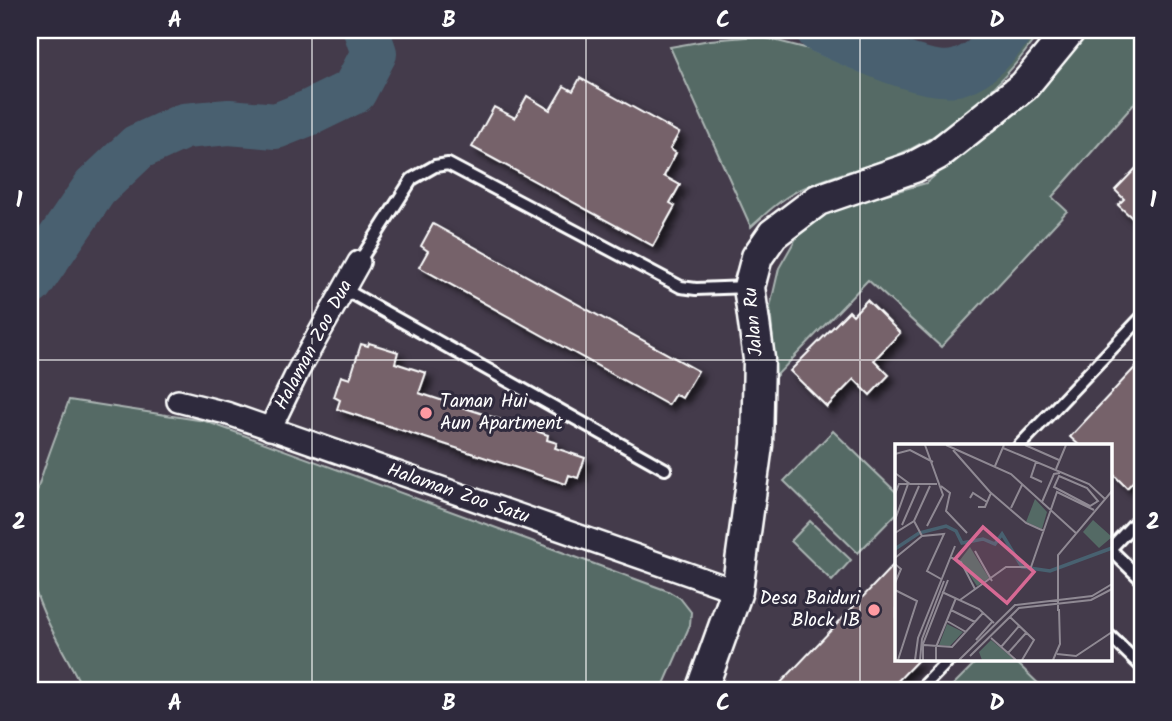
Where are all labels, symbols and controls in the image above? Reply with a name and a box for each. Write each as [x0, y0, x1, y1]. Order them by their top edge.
text: A [168, 3, 182, 39]
text: B [442, 3, 456, 39]
text: C [716, 3, 730, 39]
text: D [989, 3, 1005, 39]
text: 1 [16, 183, 23, 219]
text: 1 [1150, 183, 1157, 219]
street label: Halaman Zoo Dua [267, 274, 361, 416]
street label: Jalan Ru [736, 286, 772, 358]
place label: Taman Hui Aun Apartment [440, 387, 563, 439]
marker: Taman Hui Aun Apartment [418, 405, 434, 421]
inset map [895, 444, 1112, 662]
street label: Halaman Zoo Satu [383, 456, 533, 532]
text: 2 [12, 505, 26, 541]
text: 2 [1146, 505, 1160, 541]
place label: Desa Baiduri Block 1B [760, 584, 861, 636]
marker: Desa Baiduri Block 1B [866, 602, 882, 618]
text: A [168, 686, 182, 721]
text: B [442, 686, 456, 721]
text: C [716, 686, 730, 721]
text: D [989, 686, 1005, 721]

